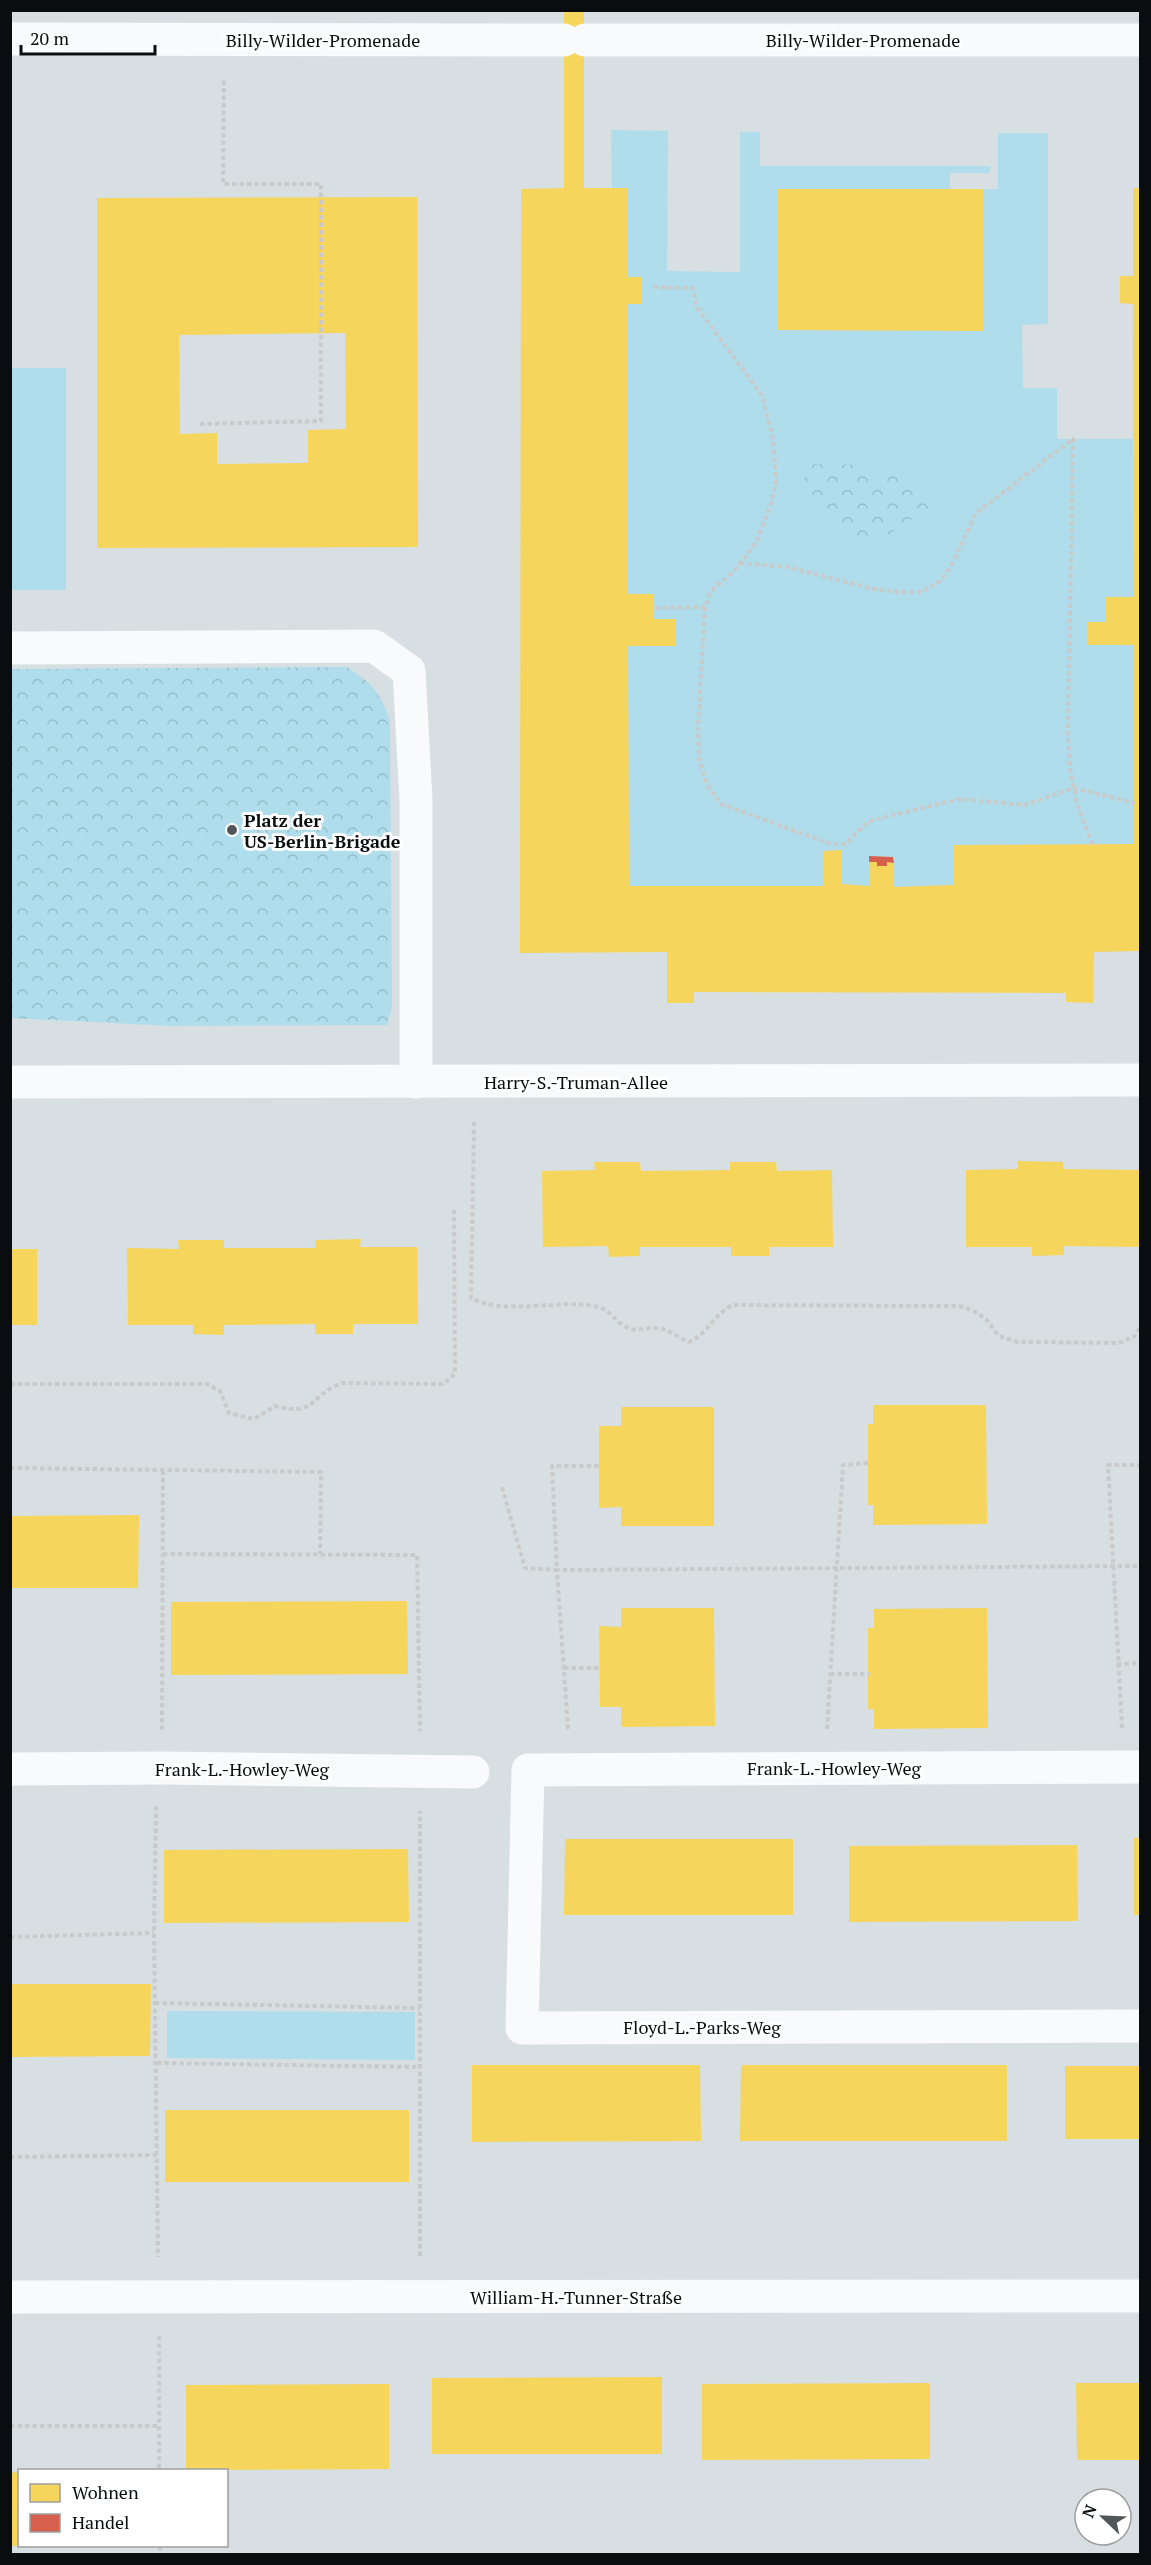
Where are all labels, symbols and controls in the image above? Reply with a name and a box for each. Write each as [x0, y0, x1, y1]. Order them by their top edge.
scale bar [21, 18, 154, 56]
text: 20 m [30, 26, 70, 50]
street label: Billy-Wilder-Promenade [226, 28, 420, 52]
street label: Billy-Wilder-Promenade [766, 28, 960, 52]
place label: Platz der US-Berlin-Brigade [244, 808, 401, 853]
marker: Platz der US-Berlin-Brigade [225, 823, 239, 837]
street label: Harry-S.-Truman-Allee [484, 1070, 668, 1094]
street label: Frank-L.-Howley-Weg [747, 1756, 922, 1780]
street label: Frank-L.-Howley-Weg [155, 1757, 330, 1781]
street label: Floyd-L.-Parks-Weg [623, 2015, 781, 2039]
street label: William-H.-Tunner-Straße [470, 2285, 682, 2309]
legend [18, 2469, 228, 2547]
text: Wohnen [72, 2480, 139, 2504]
north arrow [1073, 2487, 1133, 2547]
text: N [1077, 2501, 1102, 2521]
text: Handel [72, 2510, 129, 2534]

